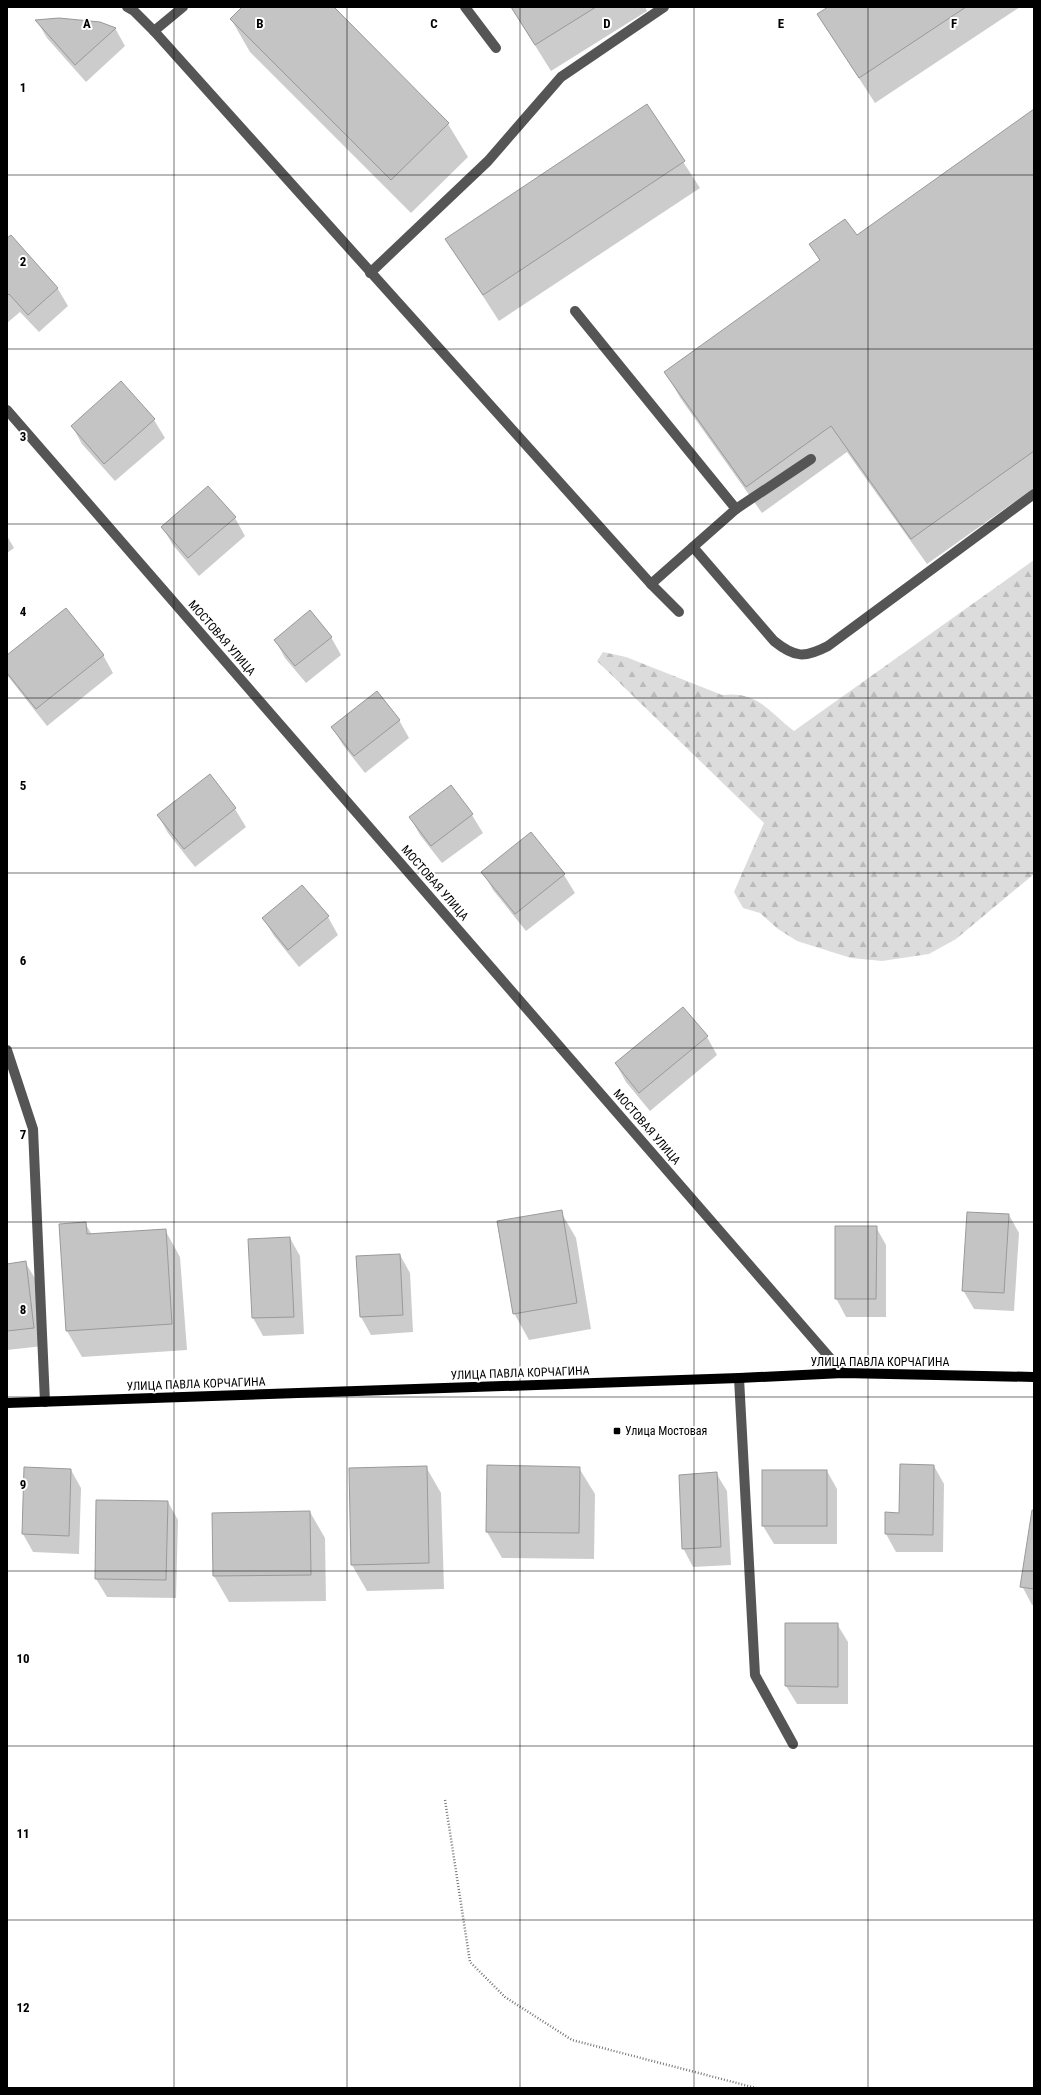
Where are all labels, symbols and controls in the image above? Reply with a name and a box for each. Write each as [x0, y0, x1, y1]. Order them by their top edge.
text: A [83, 16, 91, 31]
text: B [256, 16, 264, 31]
text: C [430, 16, 438, 31]
text: D [603, 16, 611, 31]
text: E [778, 16, 785, 31]
text: F [951, 16, 957, 31]
text: 1 [20, 80, 26, 95]
text: 2 [20, 254, 27, 269]
text: 3 [20, 429, 26, 444]
street label: МОСТОВАЯ УЛИЦА [186, 598, 258, 678]
text: 4 [20, 604, 27, 619]
text: 5 [20, 778, 27, 793]
street label: МОСТОВАЯ УЛИЦА [399, 843, 471, 923]
text: 6 [20, 953, 27, 968]
street label: МОСТОВАЯ УЛИЦА [611, 1087, 683, 1167]
text: 7 [20, 1127, 27, 1142]
text: 8 [20, 1302, 26, 1317]
street label: УЛИЦА ПАВЛА КОРЧАГИНА [810, 1355, 950, 1369]
street label: УЛИЦА ПАВЛА КОРЧАГИНА [450, 1364, 590, 1382]
street label: УЛИЦА ПАВЛА КОРЧАГИНА [126, 1375, 266, 1393]
place label: Улица Мостовая [625, 1424, 707, 1438]
marker: Улица Мостовая [612, 1426, 622, 1436]
text: 9 [20, 1477, 26, 1492]
text: 10 [16, 1651, 30, 1666]
text: 11 [16, 1826, 30, 1841]
text: 12 [16, 2000, 30, 2015]

